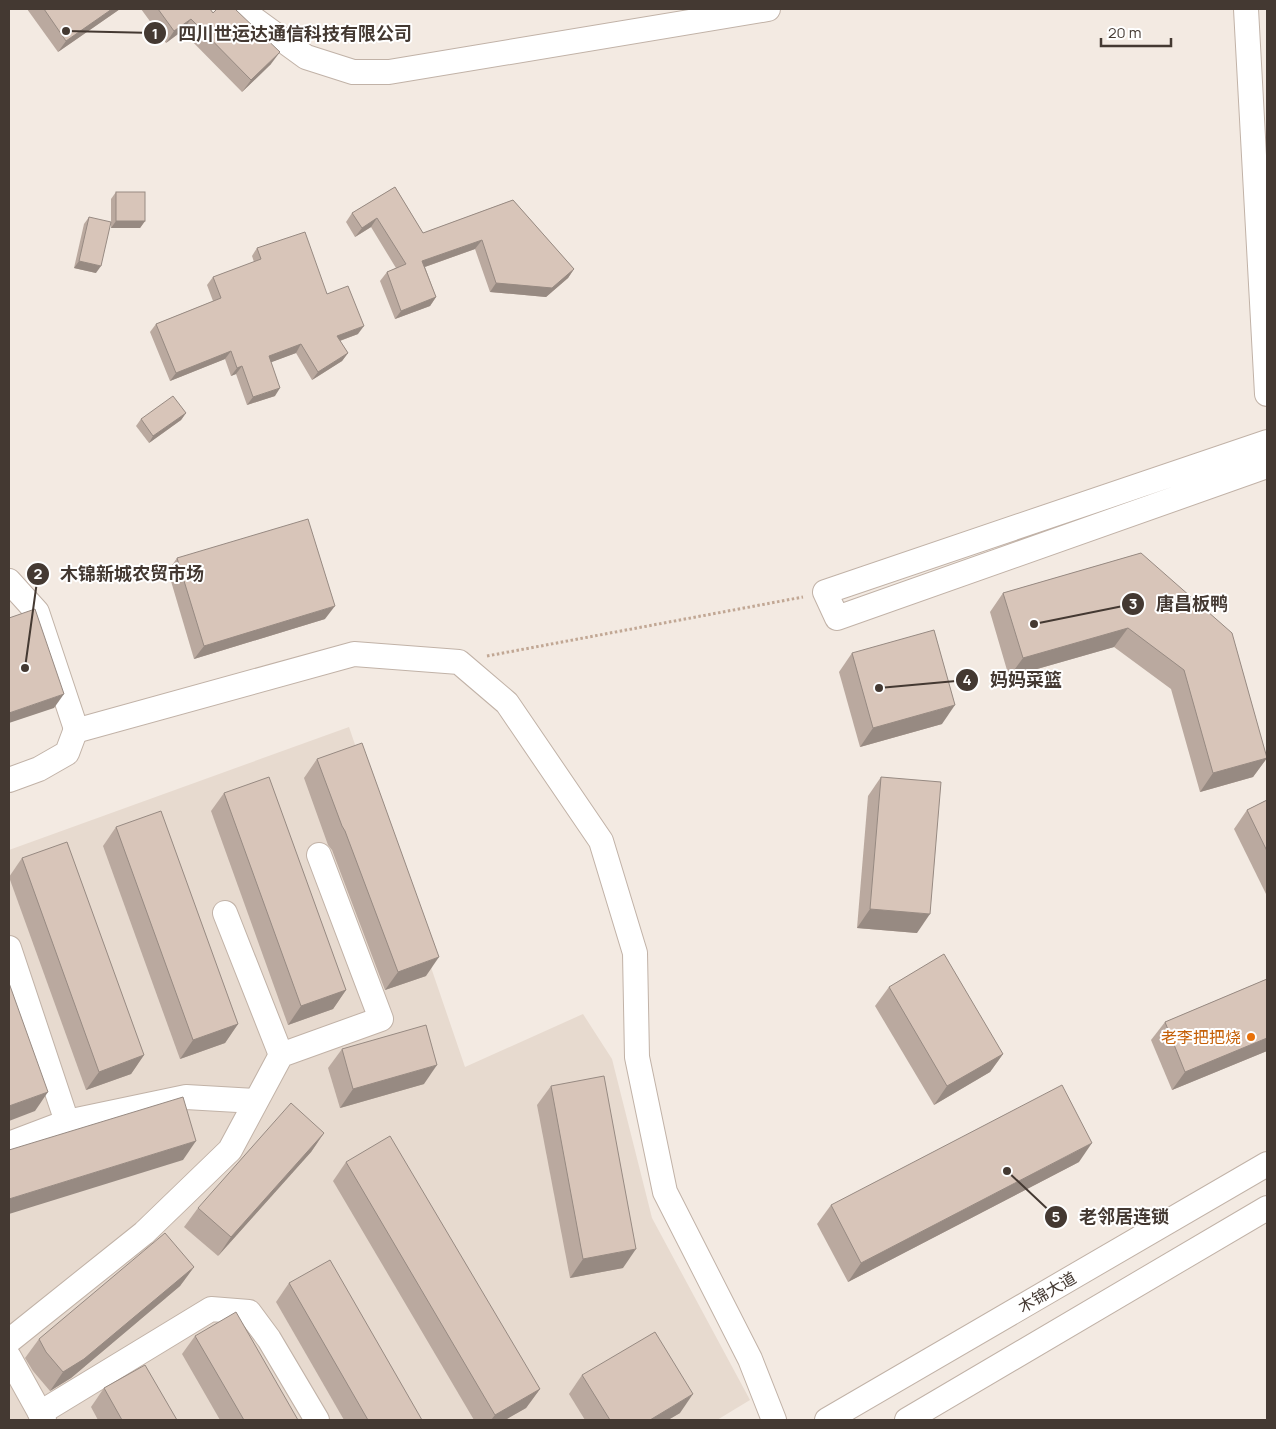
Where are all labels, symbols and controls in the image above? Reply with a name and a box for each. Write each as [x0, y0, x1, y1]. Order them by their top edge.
scale bar [1101, 15, 1171, 47]
callout: 四川世运达通信科技有限公司 [143, 17, 422, 50]
text: 四川世运达通信科技有限公司 [178, 21, 412, 45]
text: 20 m [1108, 22, 1141, 43]
text: 1 [152, 23, 158, 44]
callout: 木锦新城农贸市场 [25, 557, 214, 590]
text: 木锦新城农贸市场 [60, 561, 204, 585]
text: 2 [34, 563, 43, 584]
callout: 唐昌板鸭 [1121, 588, 1238, 621]
text: 唐昌板鸭 [1156, 591, 1228, 615]
text: 3 [1129, 593, 1137, 614]
callout: 妈妈菜篮 [955, 663, 1072, 696]
text: 妈妈菜篮 [990, 667, 1062, 691]
text: 4 [962, 669, 972, 690]
place label: 老李把把烧 [1161, 1026, 1241, 1048]
marker: 老李把把烧 [1245, 1031, 1257, 1043]
callout: 老邻居连锁 [1044, 1200, 1179, 1233]
text: 老邻居连锁 [1079, 1204, 1169, 1228]
text: 5 [1052, 1206, 1061, 1227]
street label: 木锦大道 [1014, 1266, 1080, 1318]

